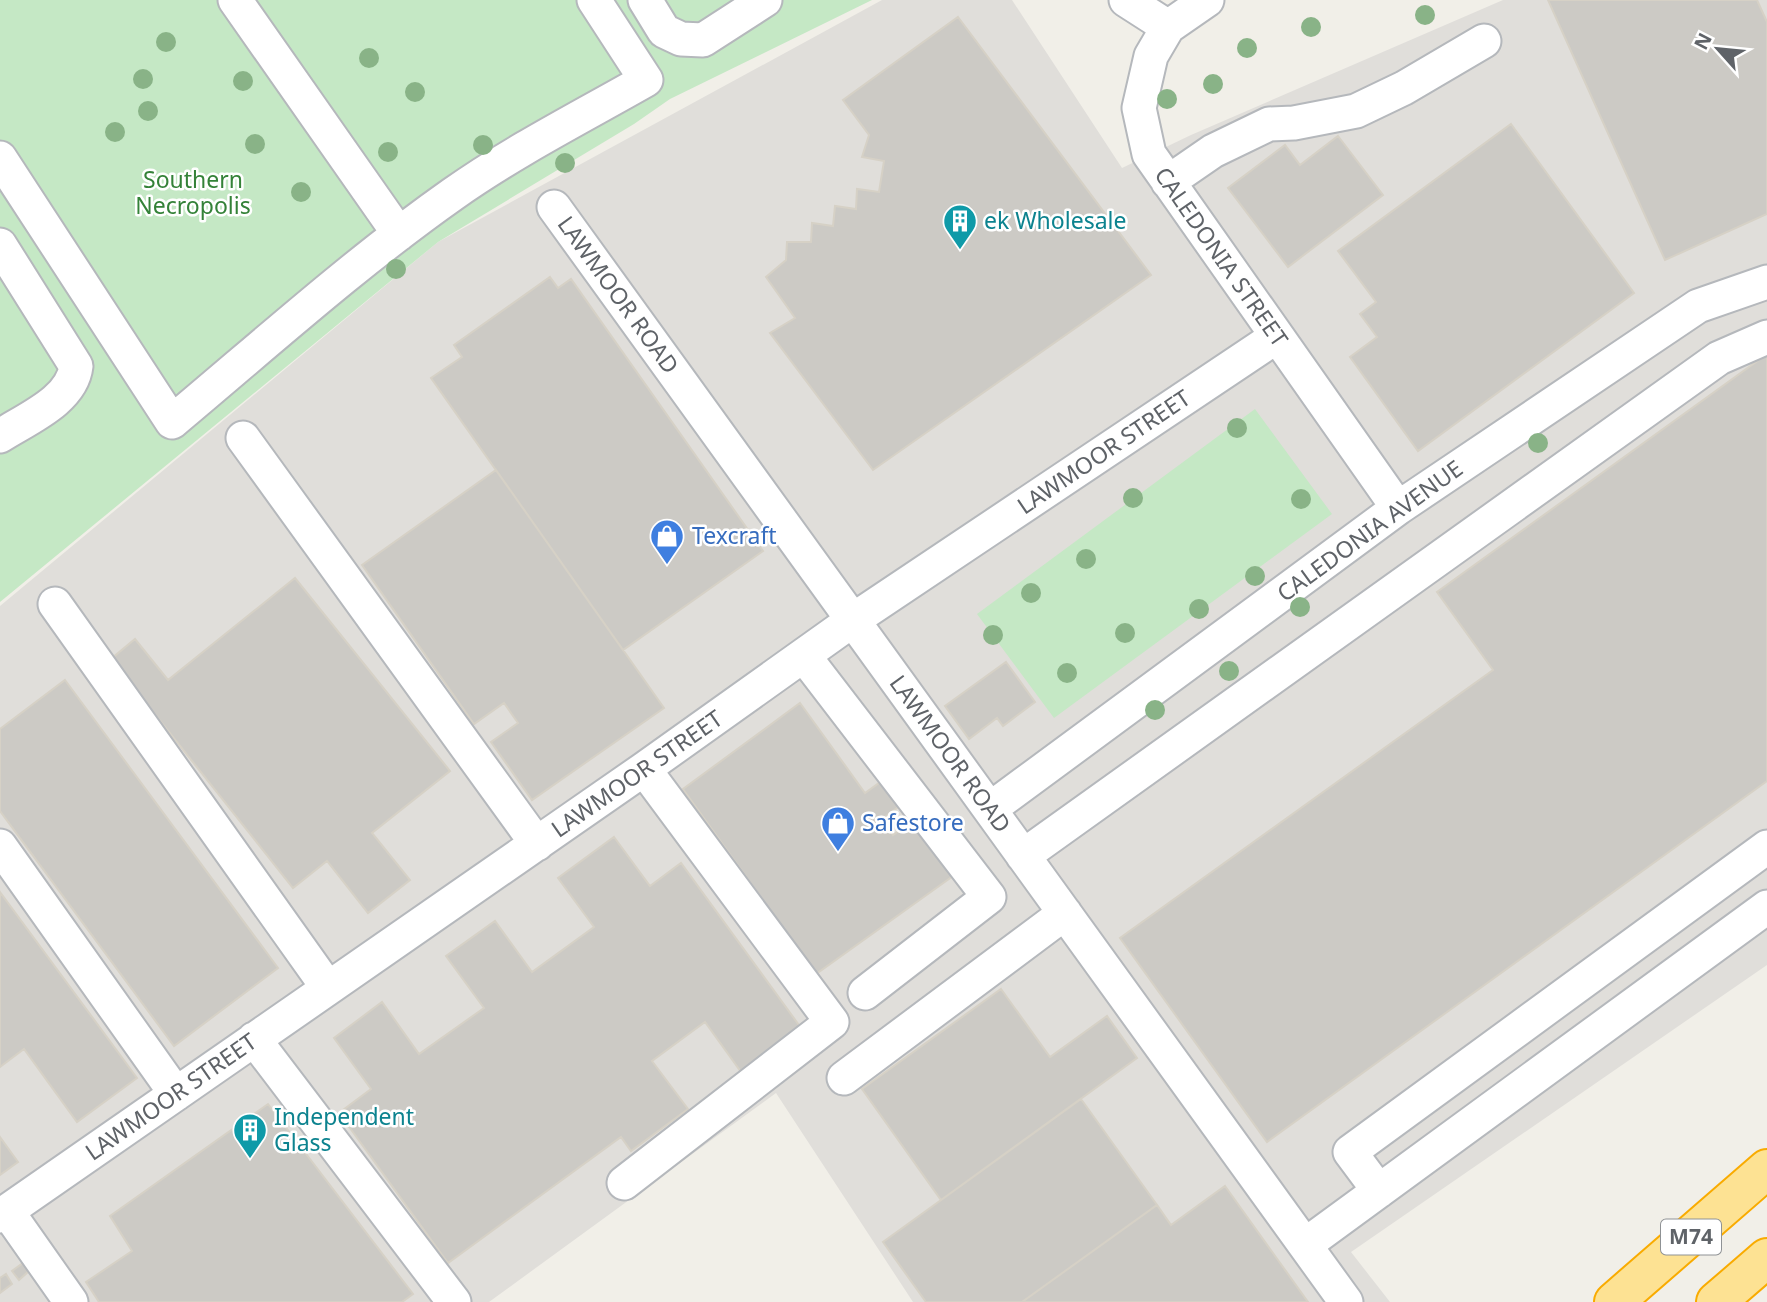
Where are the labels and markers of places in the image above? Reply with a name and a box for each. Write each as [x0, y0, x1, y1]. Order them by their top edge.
building icon: ek Wholesale [941, 202, 979, 251]
place label: ek Wholesale [984, 204, 1127, 236]
shop icon: Texcraft [648, 517, 686, 566]
place label: Texcraft [692, 519, 777, 551]
shop icon: Safestore [819, 804, 857, 853]
place label: Safestore [862, 806, 964, 838]
place label: Independent Glass [274, 1100, 414, 1158]
building icon: Independent Glass [231, 1111, 269, 1160]

